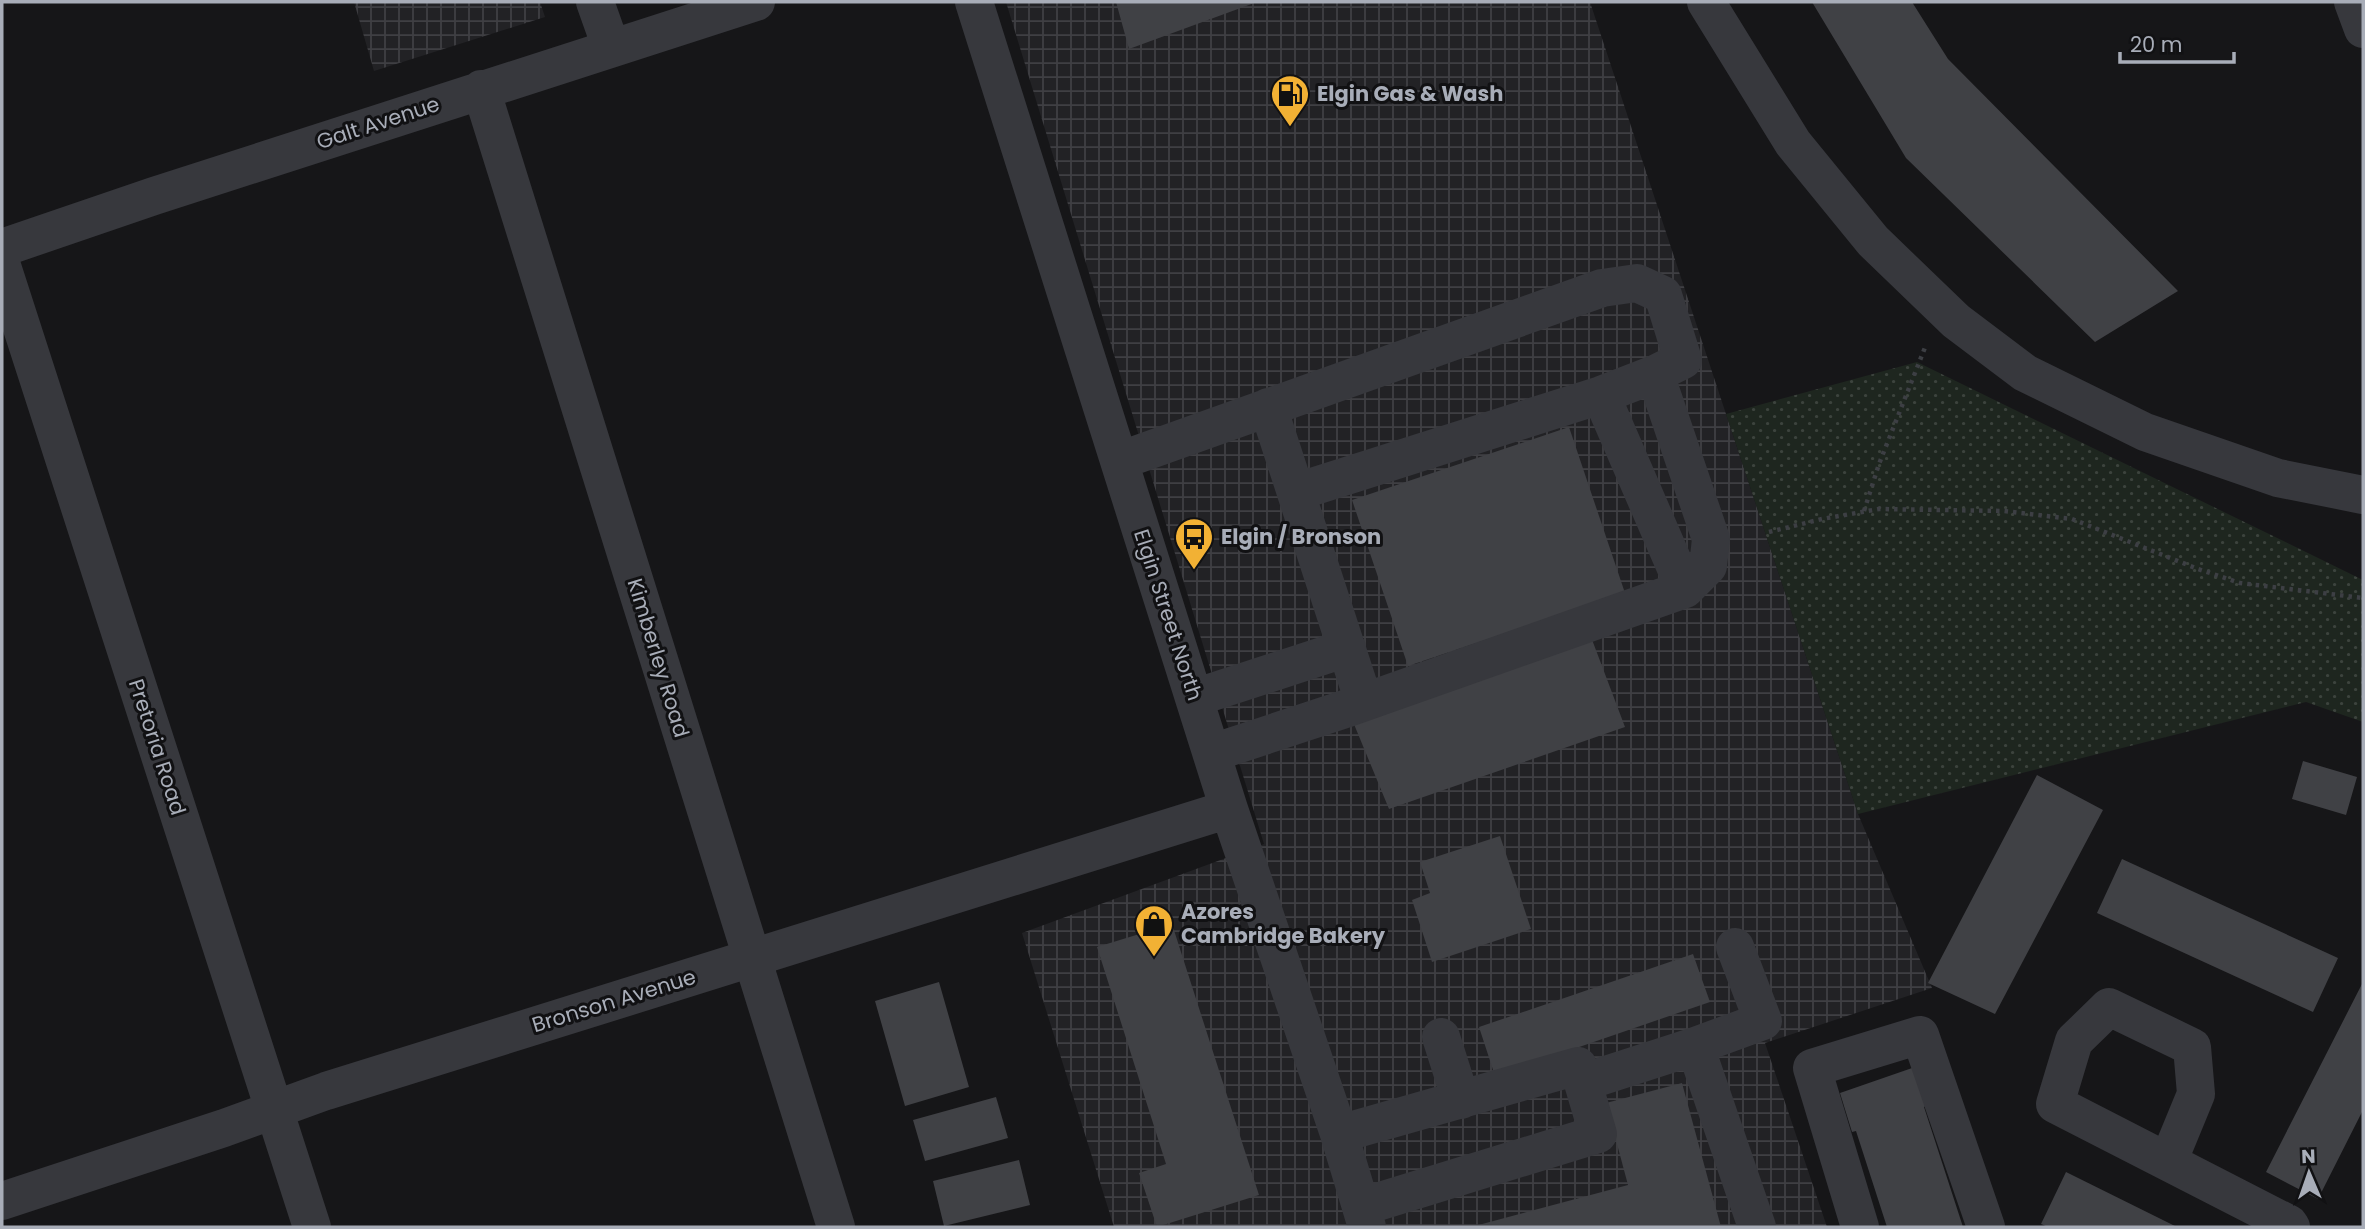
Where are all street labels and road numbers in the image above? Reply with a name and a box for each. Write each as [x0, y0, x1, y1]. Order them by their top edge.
street label: Galt Avenue [313, 89, 443, 156]
street label: Elgin Street North [1127, 525, 1210, 704]
street label: Kimberley Road [621, 575, 696, 741]
street label: Pretoria Road [122, 675, 193, 819]
street label: Bronson Avenue [528, 962, 699, 1039]

